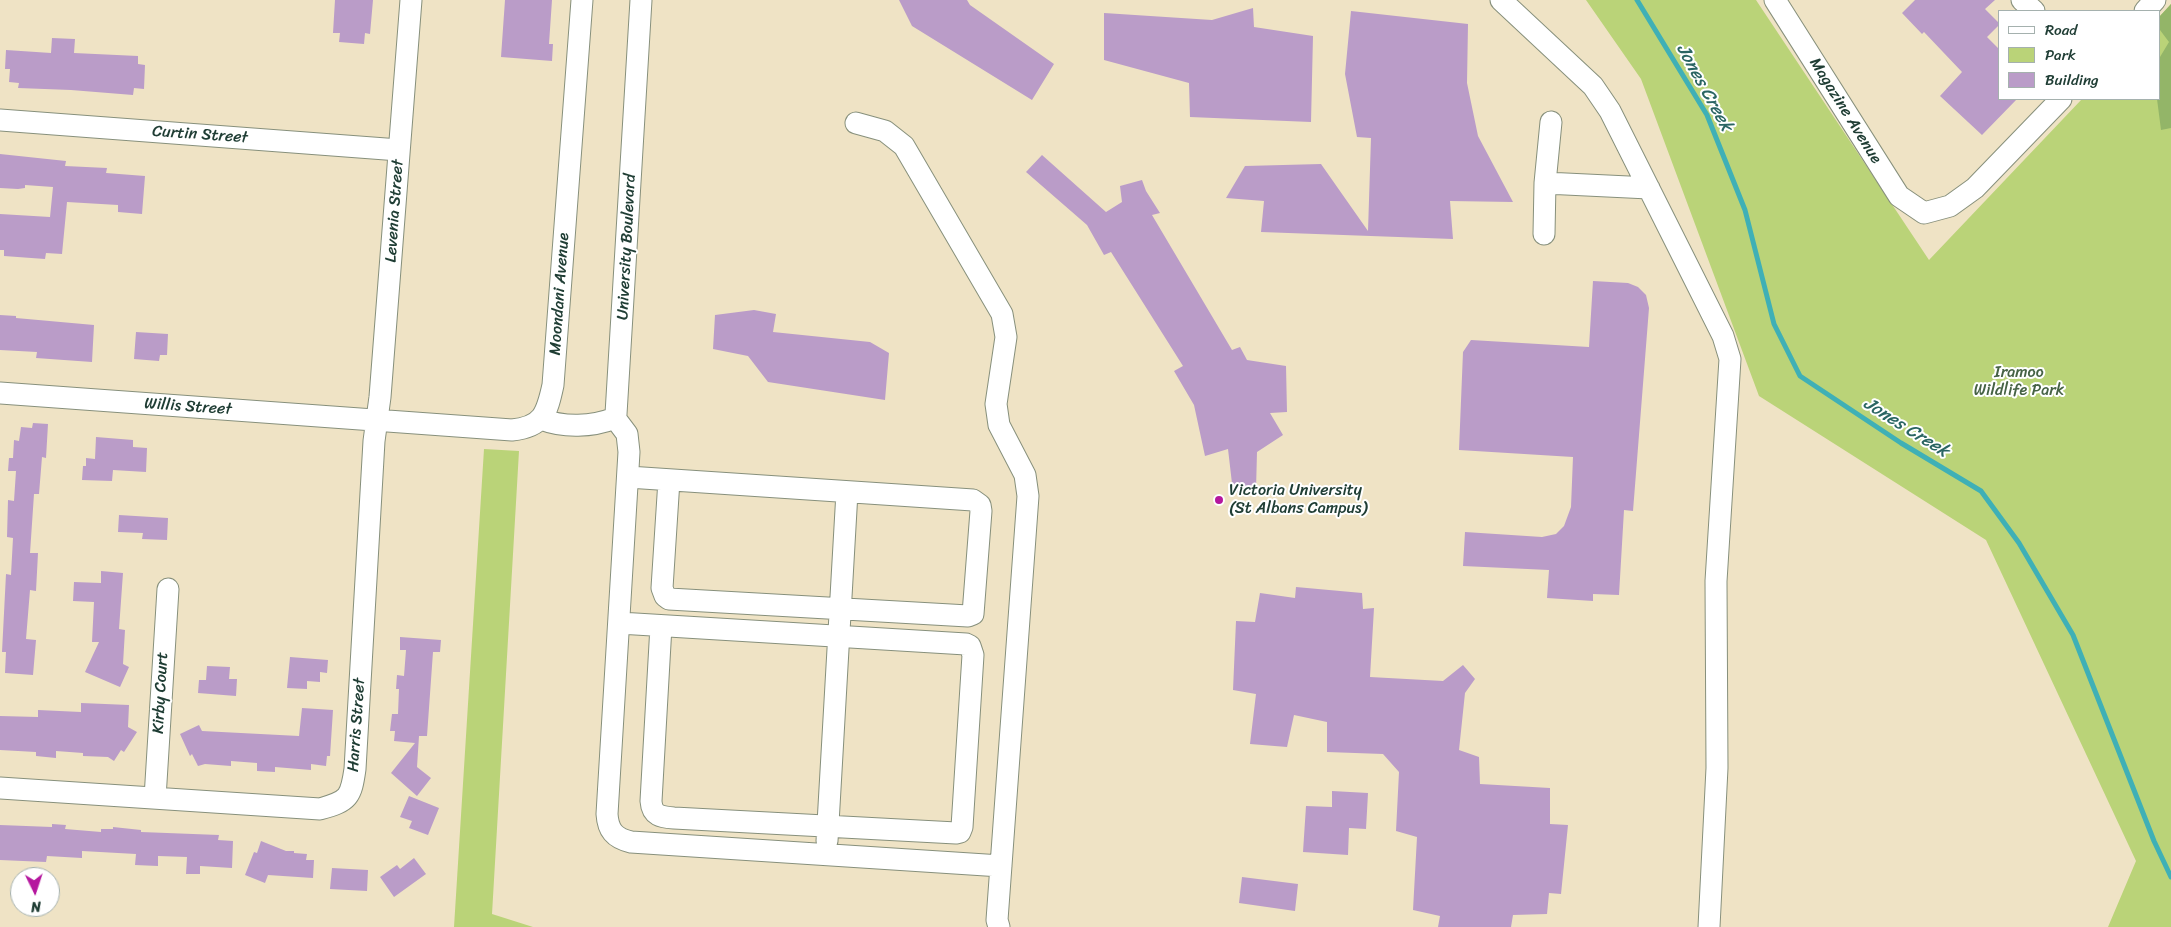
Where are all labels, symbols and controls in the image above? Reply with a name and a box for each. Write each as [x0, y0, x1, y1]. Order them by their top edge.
legend [1998, 10, 2161, 100]
text: Road [2045, 17, 2077, 43]
water label: Jones Creek [1671, 41, 1737, 135]
text: Park [2045, 42, 2076, 68]
street label: Magazine Avenue [1805, 54, 1885, 168]
text: Building [2045, 67, 2099, 93]
street label: Curtin Street [152, 122, 248, 148]
street label: Levenia Street [382, 159, 408, 263]
street label: University Boulevard [614, 173, 640, 321]
street label: Moondani Avenue [546, 232, 574, 356]
park label: Iramoo Wildlife Park [1974, 363, 2064, 401]
water label: Jones Creek [1859, 393, 1953, 463]
street label: Willis Street [144, 394, 232, 420]
place label: Victoria University (St Albans Campus) [1229, 481, 1367, 519]
marker: Victoria University (St Albans Campus) [1213, 494, 1225, 506]
street label: Kirby Court [149, 652, 173, 734]
street label: Harris Street [344, 677, 370, 773]
north arrow [10, 867, 60, 917]
text: N [30, 894, 42, 919]

